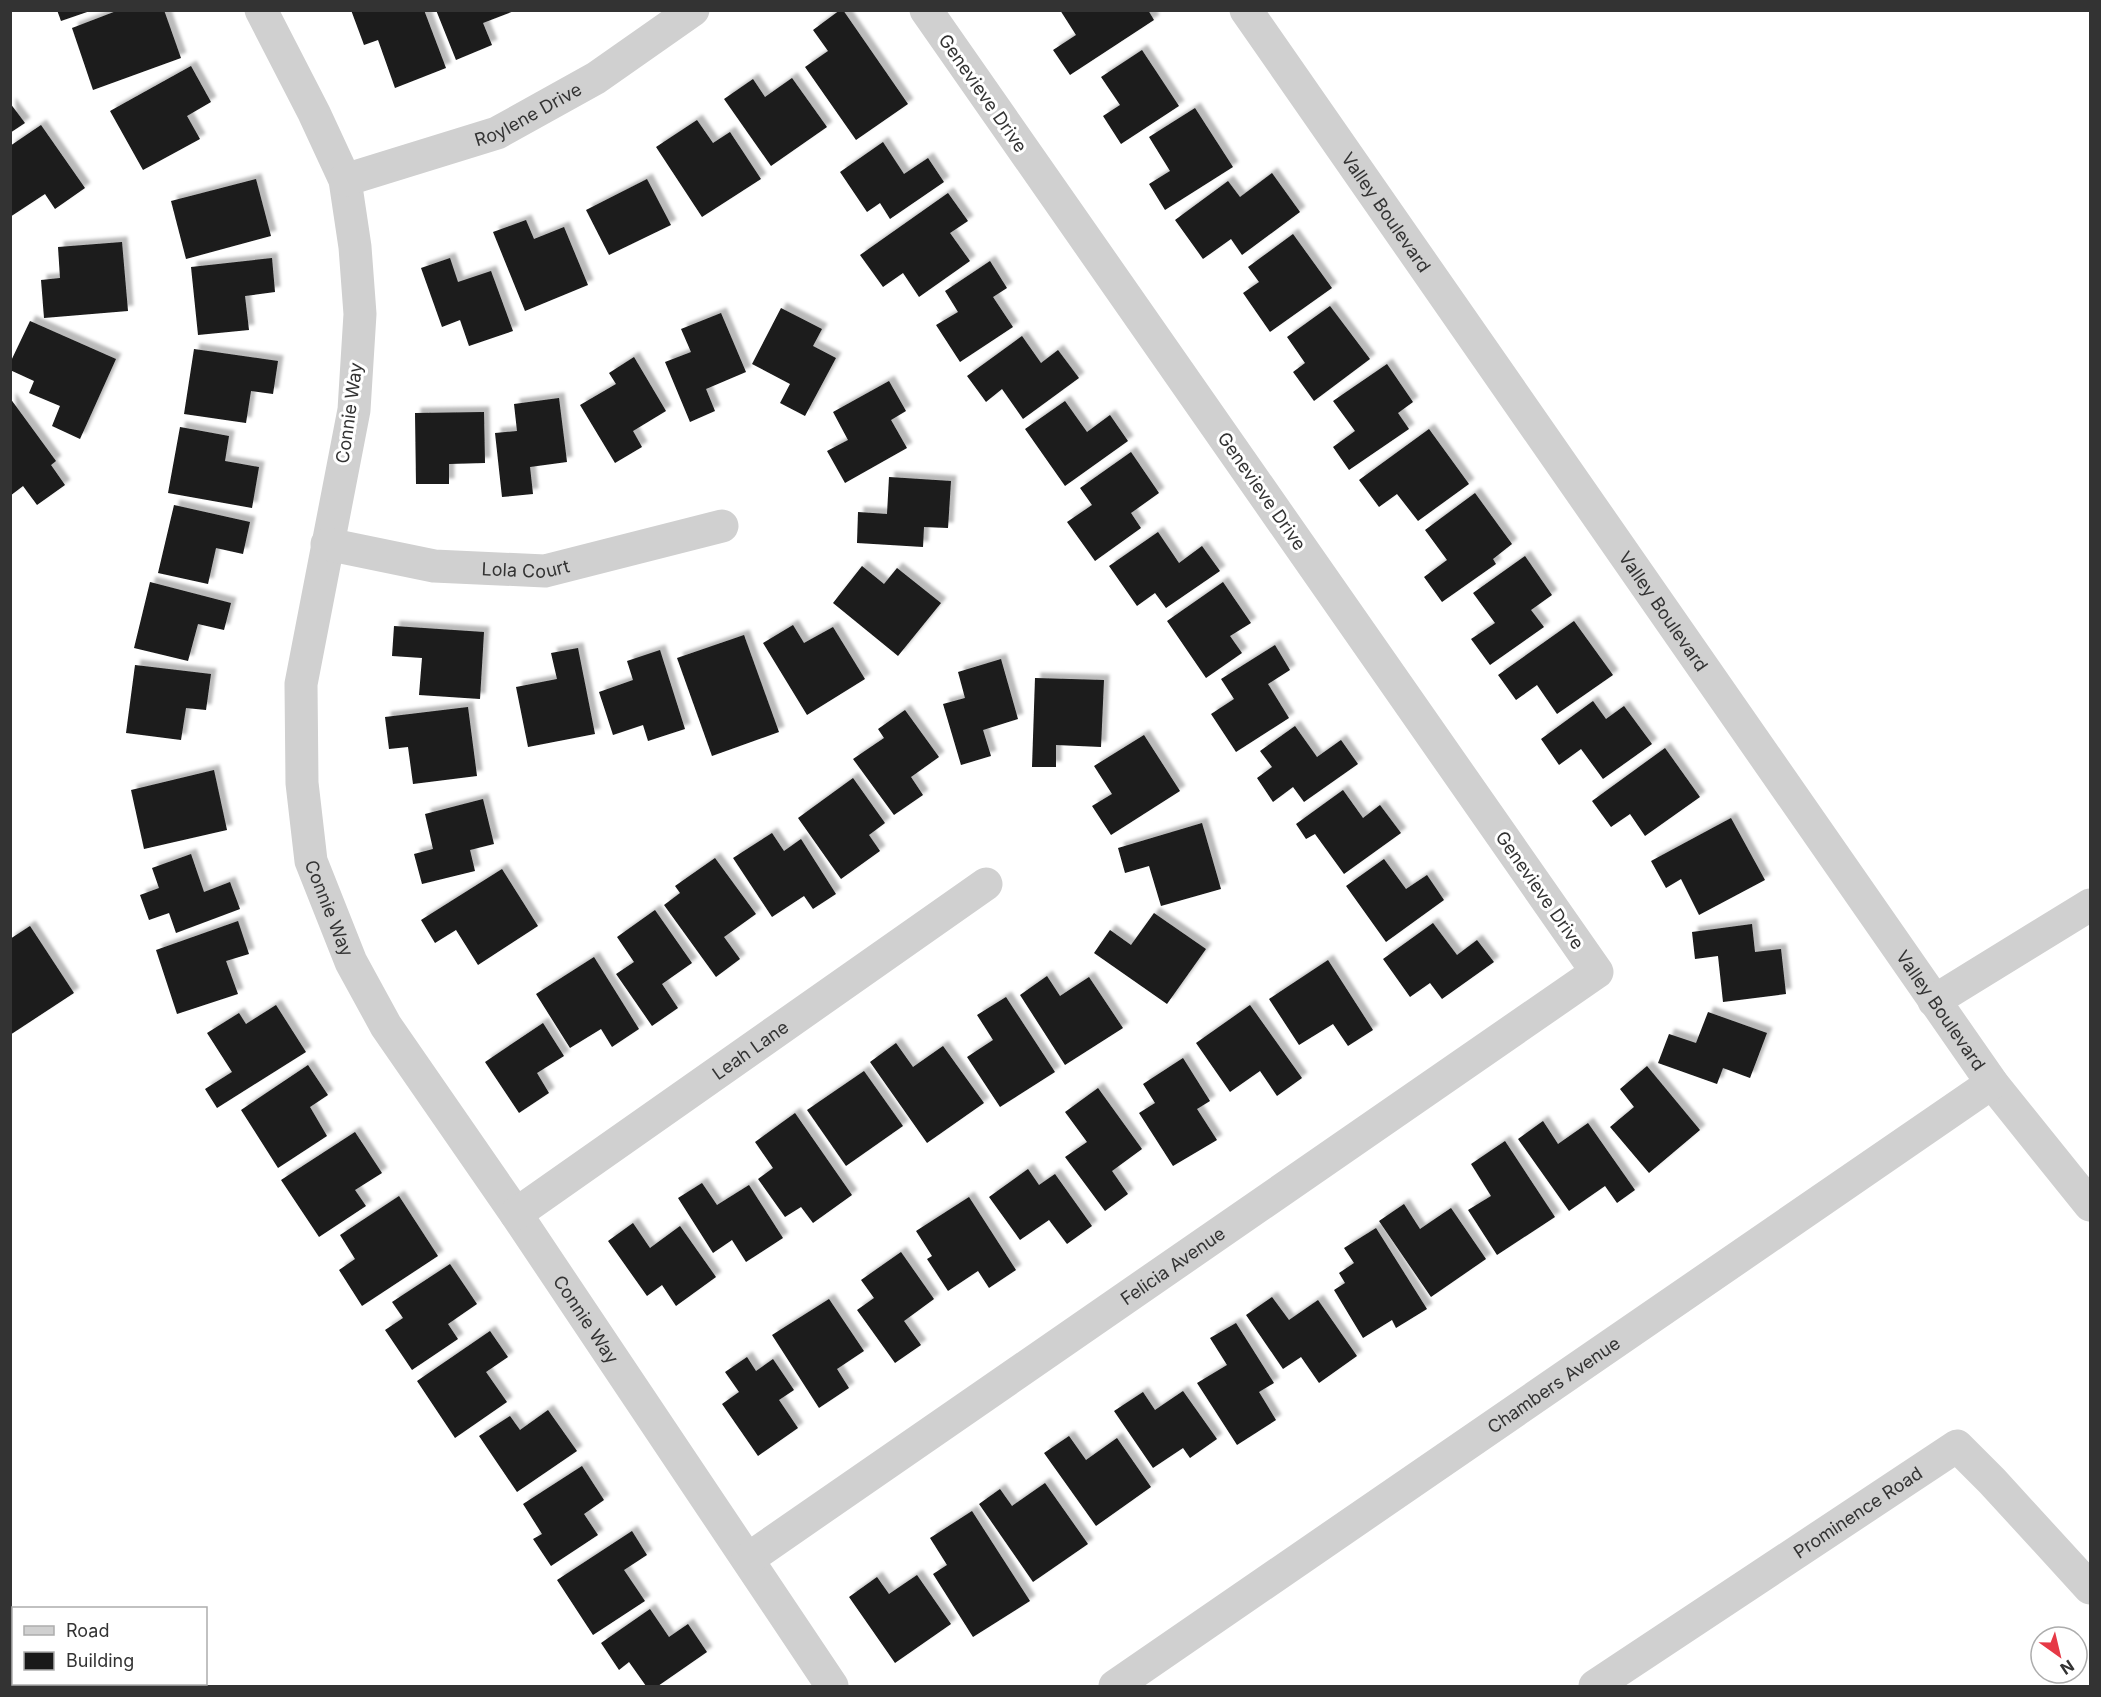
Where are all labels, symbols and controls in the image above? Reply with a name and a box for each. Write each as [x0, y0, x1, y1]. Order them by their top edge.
street label: Genevieve Drive [934, 30, 1032, 156]
street label: Roylene Drive [472, 78, 585, 150]
street label: Valley Boulevard [1338, 148, 1435, 276]
street label: Connie Way [332, 361, 366, 465]
street label: Genevieve Drive [1213, 428, 1311, 554]
street label: Valley Boulevard [1615, 547, 1713, 675]
street label: Lola Court [481, 555, 572, 582]
street label: Genevieve Drive [1491, 827, 1589, 953]
street label: Connie Way [301, 857, 358, 959]
street label: Valley Boulevard [1892, 946, 1990, 1074]
street label: Leah Lane [708, 1016, 792, 1084]
street label: Felicia Avenue [1116, 1222, 1229, 1309]
street label: Connie Way [549, 1271, 623, 1367]
street label: Chambers Avenue [1483, 1332, 1624, 1437]
street label: Prominence Road [1789, 1462, 1926, 1562]
legend [12, 1607, 207, 1685]
text: Road [66, 1620, 109, 1641]
north arrow [2029, 1625, 2089, 1685]
text: Building [66, 1650, 134, 1671]
text: N [2057, 1656, 2078, 1679]

